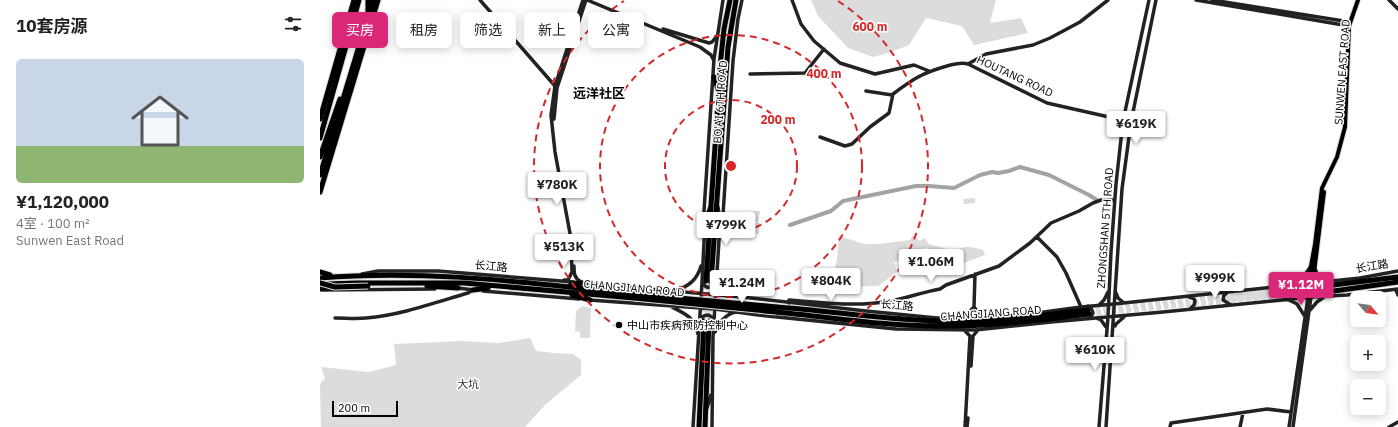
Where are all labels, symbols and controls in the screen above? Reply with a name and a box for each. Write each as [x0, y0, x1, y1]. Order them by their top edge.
chip: 买房 [332, 12, 388, 48]
chip: 租房 [396, 12, 452, 48]
chip: 筛选 [460, 12, 516, 48]
chip: 新上 [524, 12, 580, 48]
chip: 公寓 [588, 12, 644, 48]
icon: filters [282, 13, 304, 35]
text: 10套房源 [16, 15, 87, 37]
text: 600 m [852, 19, 888, 34]
street label: SUNWEN EAST ROAD [1331, 19, 1353, 125]
street label: HOUTANG ROAD [975, 52, 1055, 100]
street label: BO'AI 6TH ROAD [710, 60, 730, 144]
text: 400 m [806, 66, 842, 81]
icon: home [124, 85, 196, 157]
district label: 远洋社区 [573, 85, 625, 102]
pin: ¥619K [1108, 111, 1164, 145]
text: 200 m [760, 112, 796, 127]
text: ¥619K [1116, 115, 1156, 132]
centre of rings [724, 159, 738, 173]
street label: ZHONGSHAN 5TH ROAD [1094, 167, 1116, 289]
pin: ¥780K [529, 172, 585, 206]
text: ¥780K [537, 176, 577, 193]
text: ¥1,120,000 [16, 191, 109, 213]
pin: ¥799K [698, 212, 754, 246]
text: 4室 · 100 m² [16, 215, 90, 232]
text: ¥799K [706, 216, 746, 233]
text: Sunwen East Road [16, 232, 124, 249]
pin: ¥513K [536, 234, 592, 268]
text: ¥513K [544, 238, 584, 255]
pin: ¥1.06M [898, 249, 964, 283]
text: ¥1.06M [908, 253, 954, 270]
street label: 长江路 [1355, 257, 1389, 275]
street label: 长江路 [474, 258, 508, 274]
pin: ¥999K [1187, 265, 1243, 299]
pin: ¥804K [803, 268, 859, 302]
text: ¥999K [1195, 269, 1235, 286]
pin: ¥1.24M [709, 270, 775, 304]
text: ¥804K [811, 272, 851, 289]
pin: ¥1.12M [1268, 272, 1334, 306]
text: ¥1.24M [719, 274, 765, 291]
text: ¥1.12M [1278, 276, 1324, 293]
street label: CHANGJIANG ROAD [583, 277, 685, 299]
north arrow [1350, 291, 1386, 327]
map controls [1350, 291, 1386, 415]
street label: 长江路 [880, 297, 914, 313]
street label: CHANGJIANG ROAD [940, 302, 1042, 324]
place label: 中山市疾病预防控制中心 [627, 318, 748, 332]
marker: 中山市疾病预防控制中心 [614, 320, 624, 330]
button: + [1350, 335, 1386, 371]
pin: ¥610K [1067, 337, 1123, 371]
text: ¥610K [1075, 341, 1115, 358]
park label: 大坑 [457, 377, 479, 391]
button: − [1350, 379, 1386, 415]
scale bar [332, 399, 398, 418]
text: 200 m [338, 401, 370, 415]

